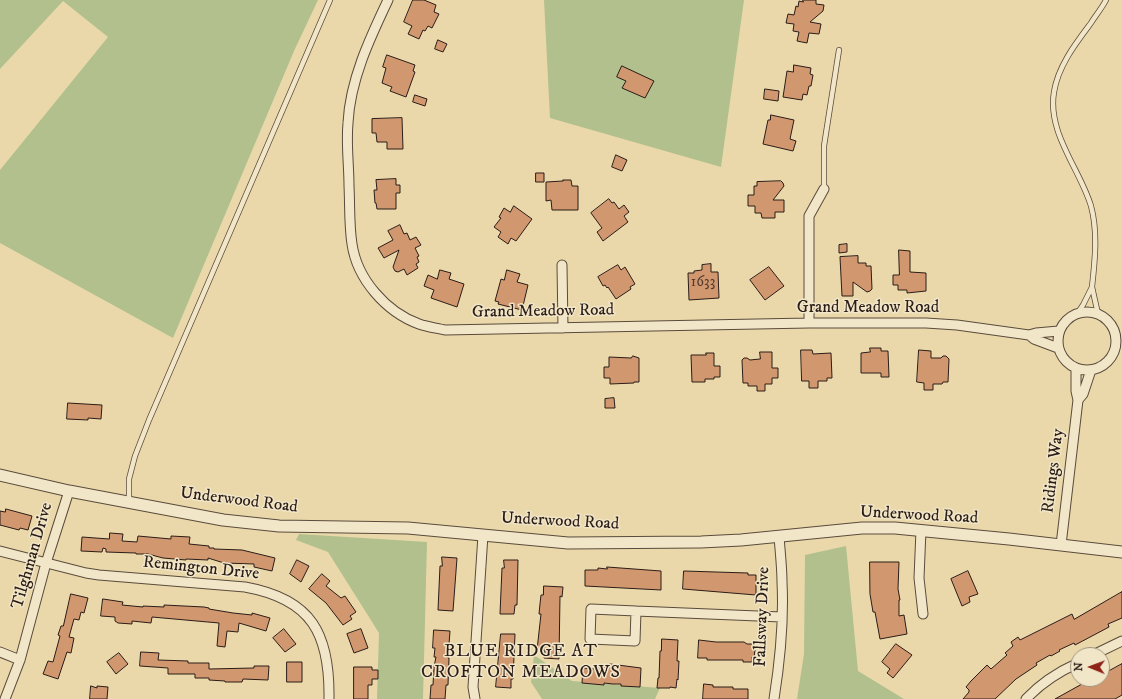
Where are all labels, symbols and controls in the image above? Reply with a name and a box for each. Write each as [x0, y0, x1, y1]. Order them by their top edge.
house number: 1633 [691, 274, 715, 292]
street label: Grand Meadow Road [797, 298, 939, 318]
street label: Grand Meadow Road [472, 301, 614, 323]
street label: Ridings Way [1039, 428, 1069, 514]
street label: Underwood Road [179, 484, 299, 518]
street label: Tilghman Drive [8, 500, 58, 612]
street label: Underwood Road [859, 503, 979, 529]
street label: Underwood Road [500, 509, 620, 535]
street label: Remington Drive [142, 553, 260, 585]
street label: Fallsway Drive [751, 566, 775, 668]
district label: BLUE RIDGE AT CROFTON MEADOWS [421, 641, 621, 684]
north arrow [1070, 647, 1110, 687]
text: N [1072, 662, 1086, 671]

